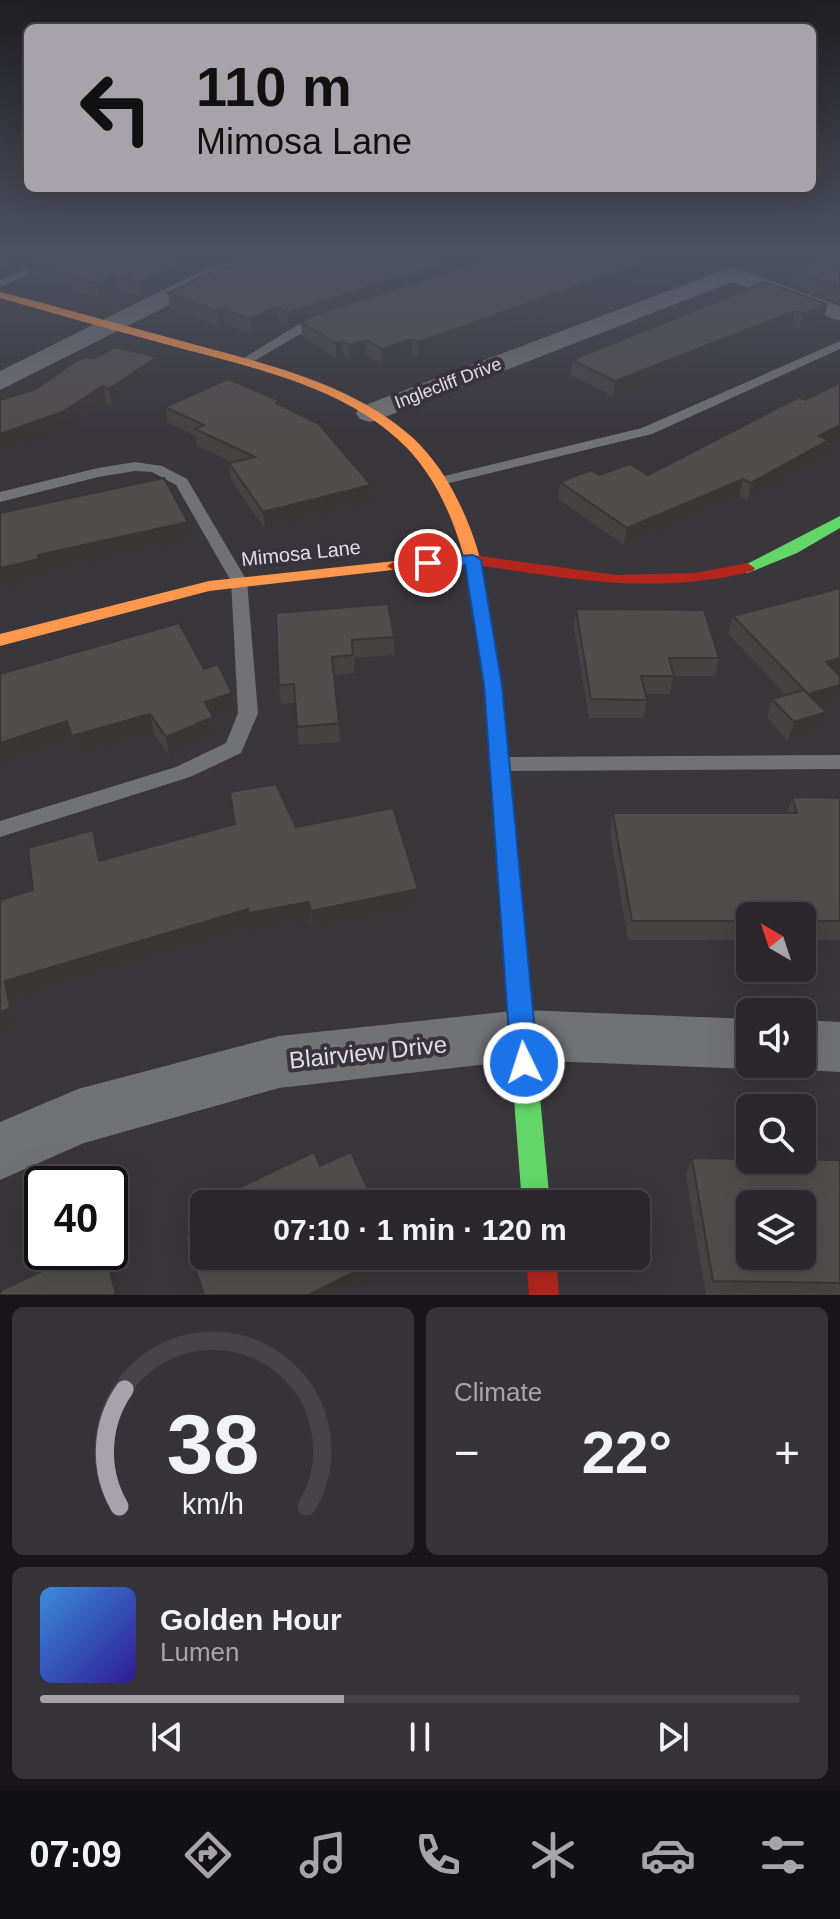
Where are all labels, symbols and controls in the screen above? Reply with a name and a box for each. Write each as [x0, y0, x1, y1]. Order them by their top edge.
text: 110 m [196, 55, 352, 118]
icon: left [64, 56, 168, 160]
text: Mimosa Lane [196, 121, 412, 162]
street label: Inglecliff Drive [392, 353, 504, 413]
pin [394, 529, 462, 597]
street label: Mimosa Lane [240, 536, 362, 570]
icon: arrive [406, 541, 450, 585]
north arrow [736, 902, 816, 982]
map controls [736, 902, 816, 1270]
button: sound [736, 998, 816, 1078]
position arrow [482, 1021, 566, 1105]
street label: Blairview Drive [288, 1030, 448, 1074]
button: search [736, 1094, 816, 1174]
speed limit sign: 40 [24, 1166, 128, 1270]
button: layers [736, 1190, 816, 1270]
text: 07:10 · 1 min · 120 m [273, 1213, 567, 1246]
text: Climate [454, 1377, 542, 1407]
text: 38 [167, 1398, 259, 1491]
text: 22° [582, 1419, 672, 1486]
text: − [454, 1428, 480, 1477]
text: + [774, 1428, 800, 1477]
text: km/h [182, 1488, 244, 1520]
text: Golden Hour [160, 1603, 342, 1636]
text: Lumen [160, 1637, 240, 1667]
icon: previous [145, 1715, 189, 1759]
icon: pause [398, 1715, 442, 1759]
icon: next [651, 1715, 695, 1759]
icon: directions [180, 1827, 236, 1883]
icon: music [295, 1827, 351, 1883]
icon: phone [410, 1827, 466, 1883]
icon: climate [525, 1827, 581, 1883]
icon: car [640, 1827, 696, 1883]
icon: filters [755, 1827, 811, 1883]
text: 07:09 [29, 1834, 122, 1875]

